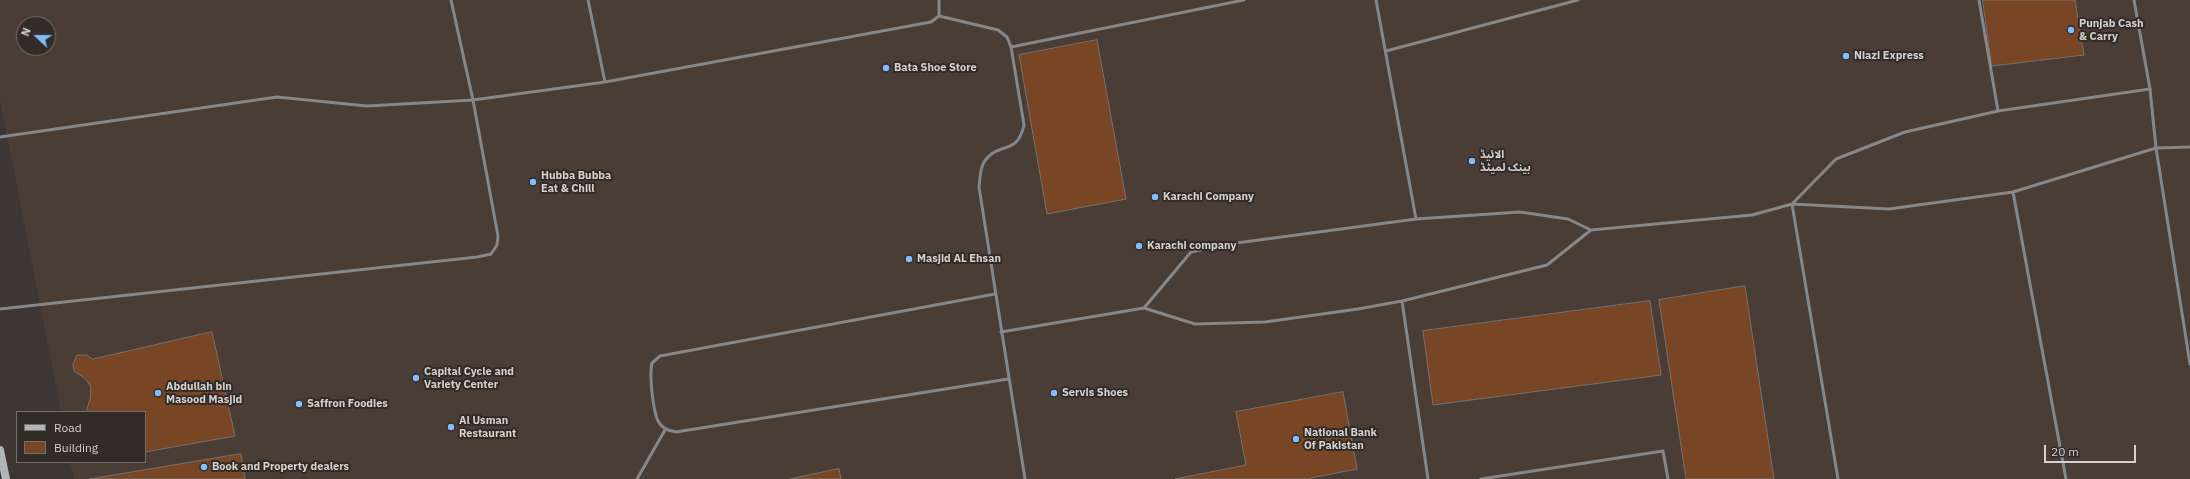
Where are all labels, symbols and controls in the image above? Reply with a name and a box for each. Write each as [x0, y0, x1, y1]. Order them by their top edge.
north arrow [16, 16, 56, 56]
place label: Punjab Cash & Carry [2079, 17, 2144, 43]
marker: Punjab Cash & Carry [2066, 25, 2076, 35]
text: N [18, 26, 34, 38]
place label: Niazi Express [1854, 49, 1924, 63]
marker: Niazi Express [1841, 51, 1851, 61]
place label: Bata Shoe Store [894, 61, 977, 75]
marker: Bata Shoe Store [881, 63, 891, 73]
place label: الائیڈ بینک لمیٹڈ [1480, 148, 1531, 174]
marker: الائیڈ بینک لمیٹڈ [1467, 156, 1477, 166]
place label: Hubba Bubba Eat & Chill [541, 169, 611, 195]
marker: Hubba Bubba Eat & Chill [528, 177, 538, 187]
place label: Karachi Company [1163, 190, 1254, 204]
marker: Karachi Company [1150, 192, 1160, 202]
place label: Karachi company [1147, 239, 1236, 253]
marker: Karachi company [1134, 241, 1144, 251]
place label: Masjid AL Ehsan [917, 252, 1001, 266]
marker: Masjid AL Ehsan [904, 254, 914, 264]
place label: Capital Cycle and Variety Center [424, 365, 514, 391]
marker: Capital Cycle and Variety Center [411, 373, 421, 383]
place label: Abdullah bin Masood Masjid [166, 380, 242, 406]
place label: Servis Shoes [1062, 386, 1128, 400]
marker: Abdullah bin Masood Masjid [153, 388, 163, 398]
marker: Servis Shoes [1049, 388, 1059, 398]
place label: Saffron Foodies [307, 397, 388, 411]
marker: Saffron Foodies [294, 399, 304, 409]
legend [16, 411, 146, 463]
place label: Al Usman Restaurant [459, 414, 516, 440]
text: Road [54, 420, 82, 435]
marker: Al Usman Restaurant [446, 422, 456, 432]
place label: National Bank Of Pakistan [1304, 426, 1377, 452]
marker: National Bank Of Pakistan [1291, 434, 1301, 444]
scale bar [2046, 437, 2138, 463]
text: Building [54, 440, 98, 455]
text: 20 m [2051, 444, 2079, 459]
place label: Book and Property dealers [212, 460, 349, 474]
marker: Book and Property dealers [199, 462, 209, 472]

